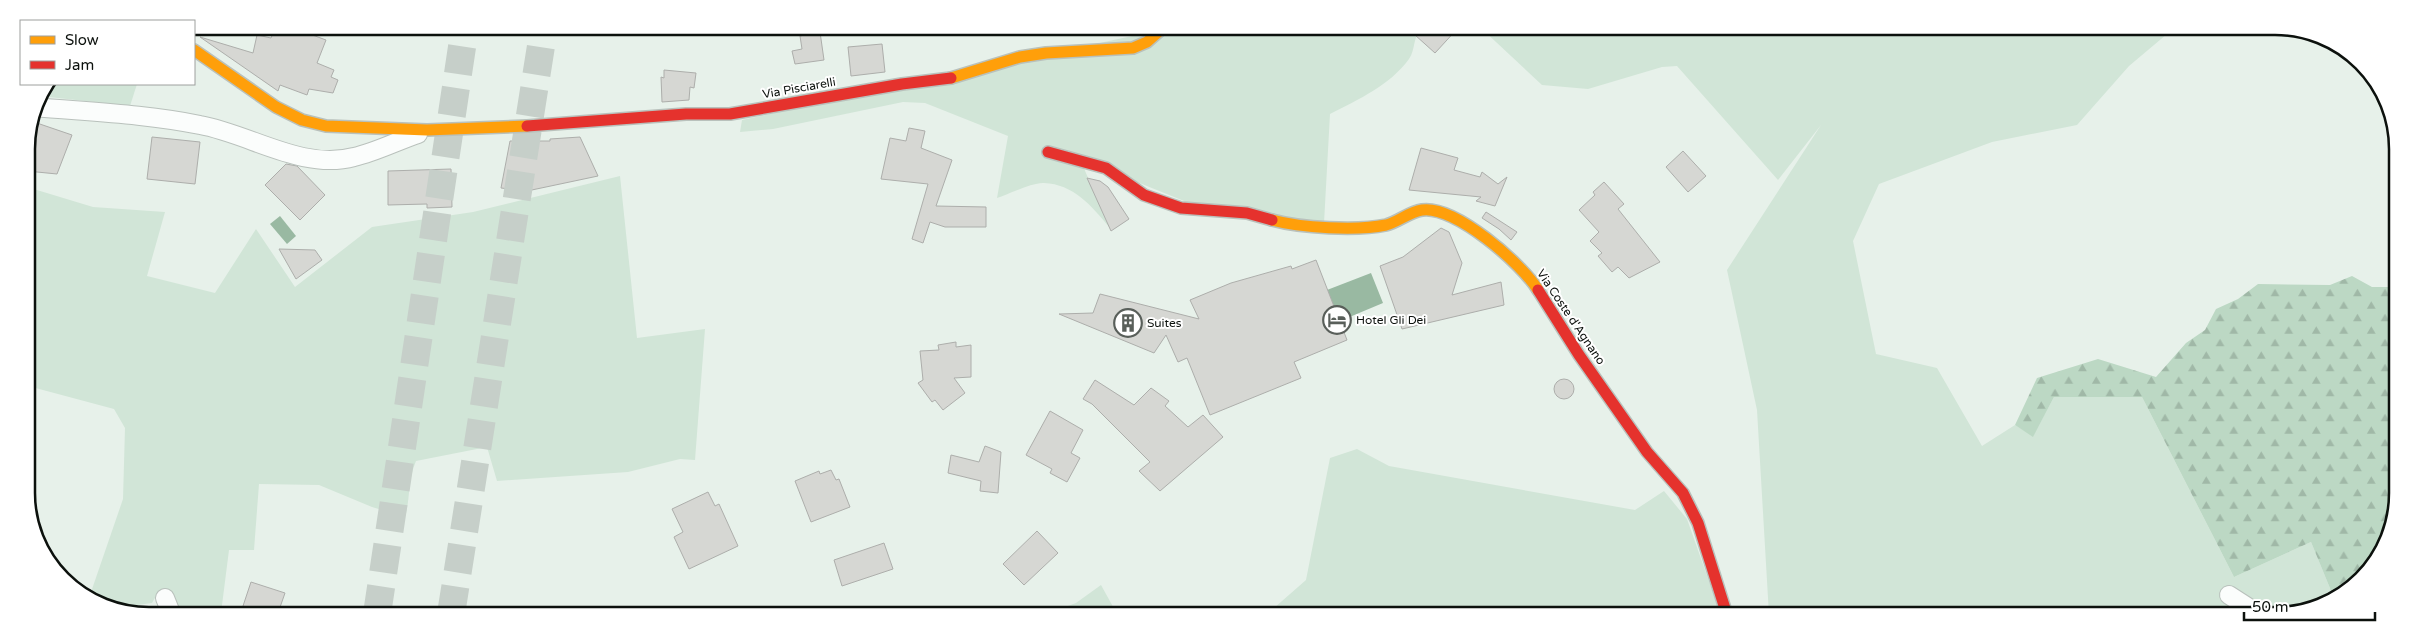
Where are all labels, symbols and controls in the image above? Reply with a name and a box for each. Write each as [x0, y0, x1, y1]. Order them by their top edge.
legend [20, 20, 195, 85]
text: Slow [65, 31, 99, 49]
text: Jam [65, 56, 94, 74]
street label: Via Pisciarelli [761, 75, 837, 101]
street label: Via Coste d'Agnano [1534, 267, 1608, 367]
hotel icon: Hotel Gli Dei [1322, 305, 1352, 335]
building icon: Suites [1113, 308, 1143, 338]
place label: Hotel Gli Dei [1356, 313, 1426, 327]
place label: Suites [1147, 316, 1182, 330]
scale bar [2244, 590, 2375, 622]
text: 50 m [2252, 598, 2289, 616]

